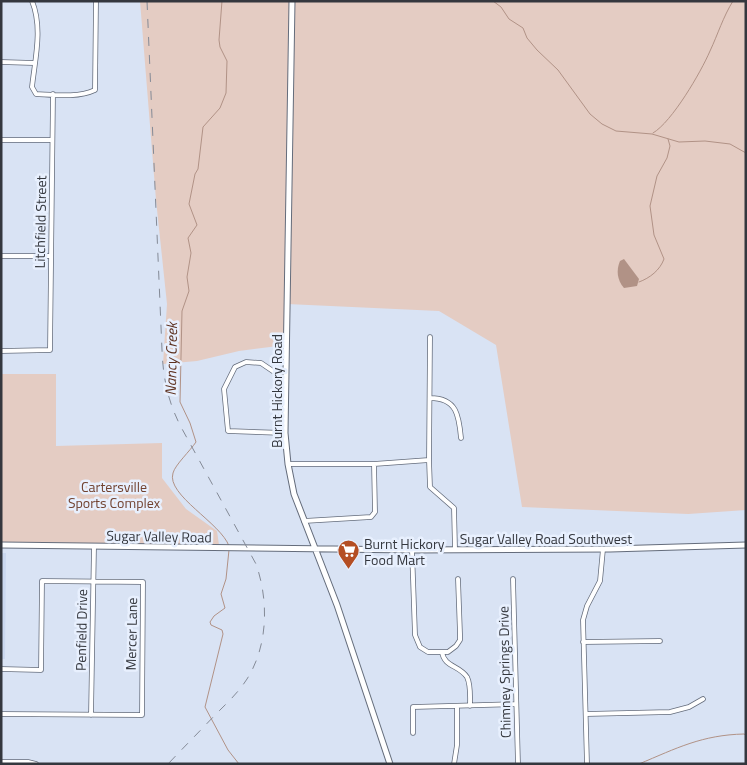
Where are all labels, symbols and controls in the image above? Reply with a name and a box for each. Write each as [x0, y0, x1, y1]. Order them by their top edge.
street label: Litchfield Street [29, 175, 51, 269]
water label: Nancy Creek [159, 320, 183, 396]
street label: Burnt Hickory Road [266, 334, 287, 448]
park label: Cartersville Sports Complex [68, 476, 161, 513]
street label: Sugar Valley Road [106, 525, 212, 547]
street label: Sugar Valley Road Southwest [460, 528, 632, 549]
place label: Burnt Hickory Food Mart [364, 533, 445, 570]
supermarket icon: Burnt Hickory Food Mart [336, 539, 360, 570]
street label: Penfield Drive [70, 589, 92, 671]
street label: Mercer Lane [120, 597, 142, 671]
street label: Chimney Springs Drive [492, 606, 516, 738]

